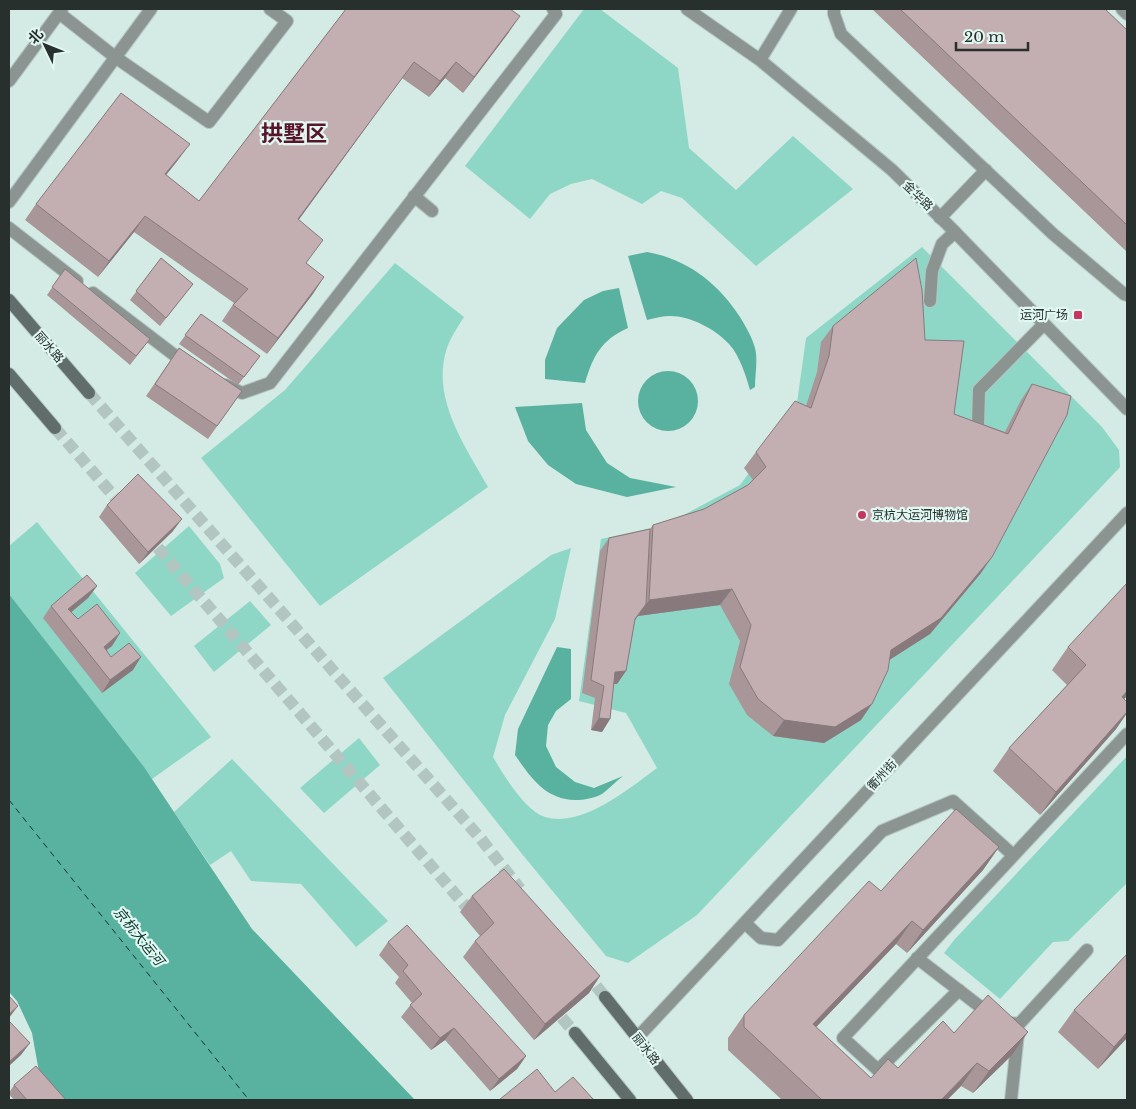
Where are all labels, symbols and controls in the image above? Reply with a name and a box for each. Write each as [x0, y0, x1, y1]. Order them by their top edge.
north arrow [20, 20, 70, 70]
scale bar [956, 20, 1028, 52]
text: 北 [24, 25, 47, 47]
text: 20 m [964, 27, 1004, 46]
district label: 拱墅区 [261, 120, 327, 147]
street label: 金华路 [900, 178, 937, 214]
place label: 运河广场 [1020, 307, 1068, 322]
marker: 运河广场 [1072, 309, 1084, 321]
street label: 丽水路 [32, 328, 67, 365]
place label: 京杭大运河博物馆 [872, 507, 968, 522]
marker: 京杭大运河博物馆 [856, 509, 868, 521]
street label: 衢州街 [864, 756, 899, 793]
water label: 京杭大运河 [110, 903, 170, 971]
street label: 丽水路 [629, 1030, 663, 1067]

